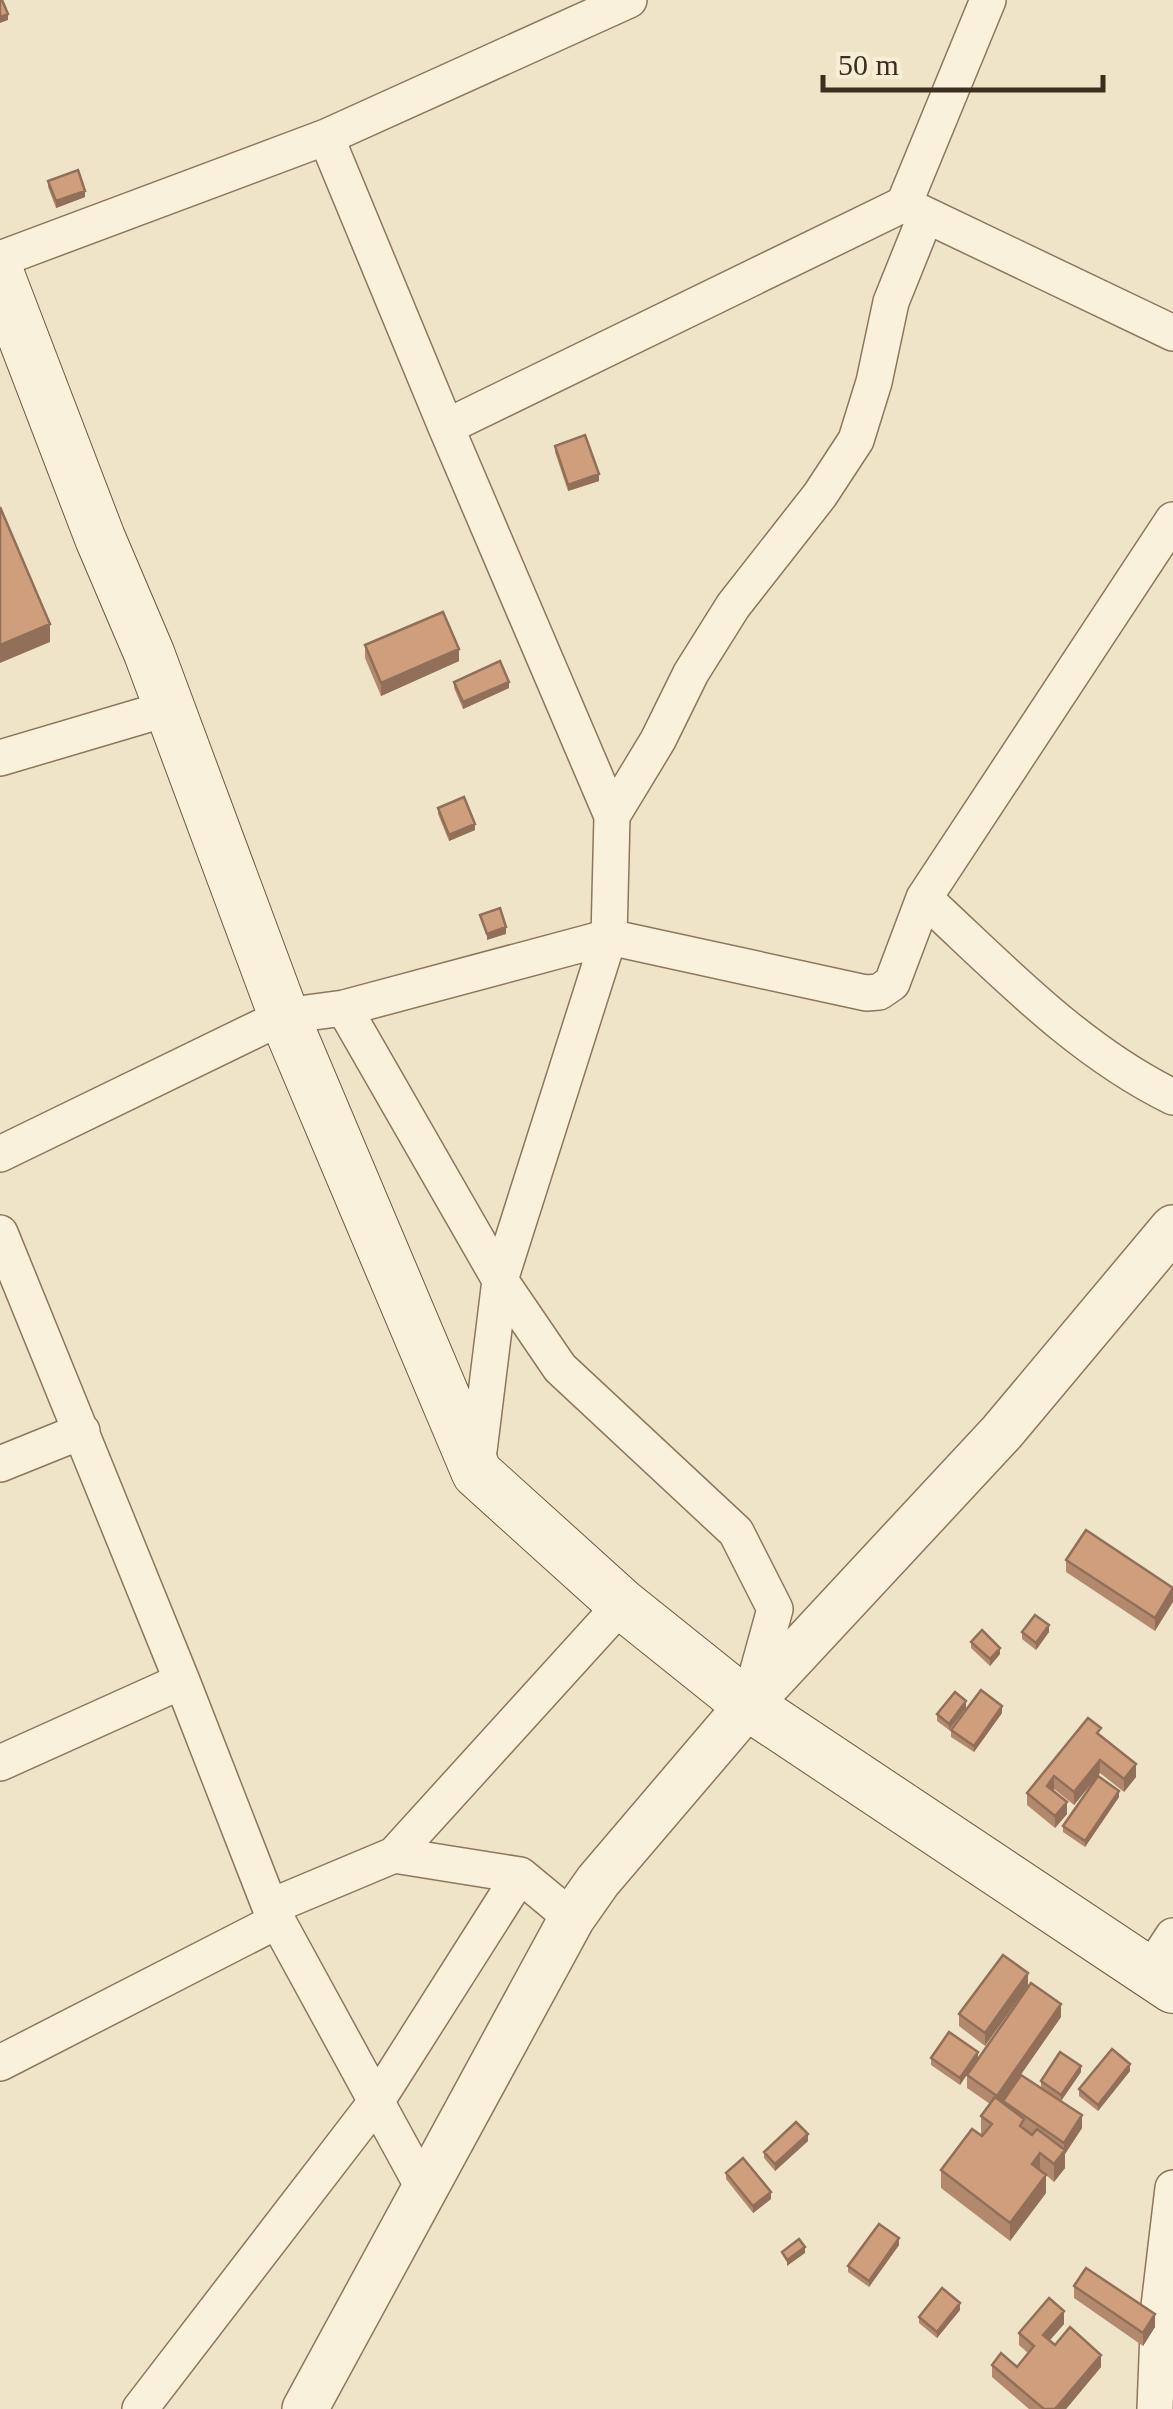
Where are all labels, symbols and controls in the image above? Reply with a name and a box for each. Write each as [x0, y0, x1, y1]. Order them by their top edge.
scale bar [823, 30, 1103, 92]
text: 50 m [838, 48, 899, 81]

